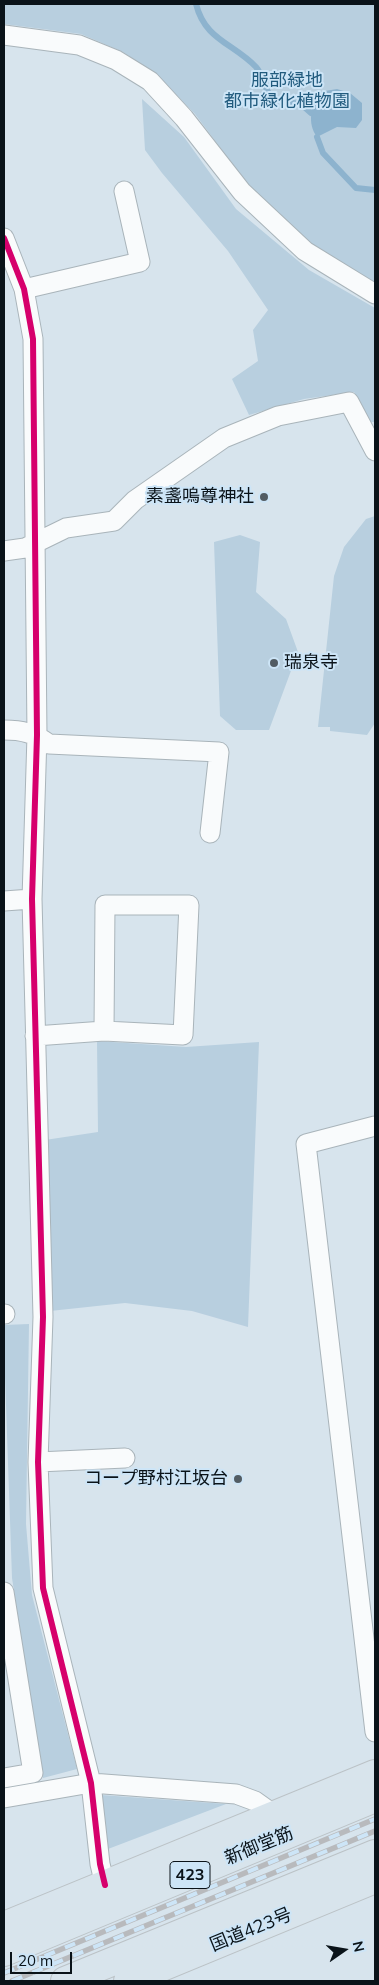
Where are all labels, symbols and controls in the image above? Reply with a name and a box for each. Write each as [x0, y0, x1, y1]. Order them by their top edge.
park label: 服部緑地 都市緑化植物園 [224, 70, 350, 112]
place label: 素盞嗚尊神社 [146, 486, 254, 508]
marker: 素盞嗚尊神社 [258, 491, 270, 503]
place label: 瑞泉寺 [284, 652, 338, 674]
marker: 瑞泉寺 [268, 657, 280, 669]
place label: コープ野村江坂台 [84, 1468, 228, 1490]
marker: コープ野村江坂台 [232, 1473, 244, 1485]
street label: 新御堂筋 [222, 1823, 296, 1869]
road number: 423 [170, 1862, 210, 1888]
street label: 国道423号 [207, 1904, 295, 1956]
north arrow [319, 1925, 369, 1975]
text: N [349, 1939, 369, 1954]
scale bar [12, 1942, 75, 1974]
text: 20 m [18, 1951, 53, 1970]

